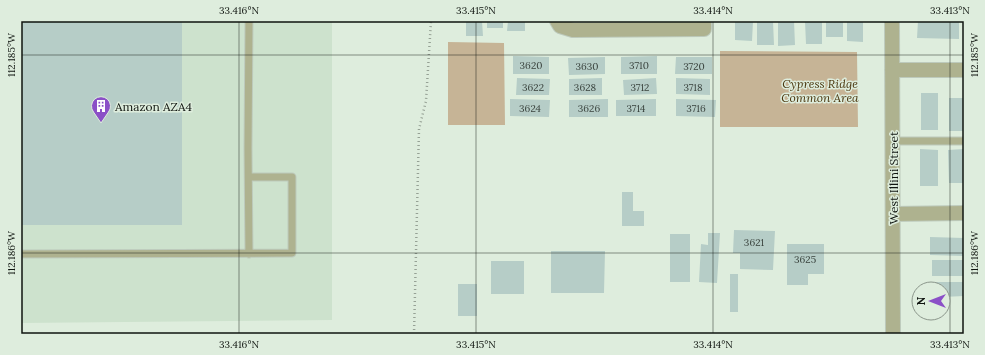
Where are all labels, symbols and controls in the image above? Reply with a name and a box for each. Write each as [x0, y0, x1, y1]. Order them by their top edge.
text: 33.416°N [219, 4, 259, 17]
text: 33.415°N [456, 4, 496, 17]
text: 33.414°N [693, 4, 733, 17]
text: 33.413°N [930, 4, 970, 17]
text: 112.185°W [5, 32, 18, 77]
text: 112.185°W [968, 32, 981, 77]
house number: 3620 [520, 59, 542, 72]
house number: 3710 [629, 59, 649, 72]
house number: 3630 [575, 60, 599, 73]
house number: 3720 [683, 60, 705, 73]
park label: Cypress Ridge Common Area [781, 76, 859, 105]
house number: 3622 [522, 81, 544, 94]
house number: 3628 [574, 81, 597, 94]
house number: 3712 [631, 81, 649, 94]
house number: 3718 [683, 81, 703, 94]
building icon: Amazon AZA4 [90, 95, 112, 123]
place label: Amazon AZA4 [114, 99, 192, 114]
house number: 3624 [519, 102, 542, 115]
house number: 3626 [578, 102, 600, 115]
house number: 3714 [627, 102, 646, 115]
house number: 3716 [686, 102, 706, 115]
street label: West Illini Street [886, 131, 901, 225]
text: 112.186°W [5, 230, 18, 275]
text: 112.186°W [968, 230, 981, 275]
house number: 3621 [744, 236, 765, 249]
house number: 3625 [794, 253, 816, 266]
north arrow [911, 281, 951, 321]
text: N [914, 296, 928, 305]
text: 33.416°N [219, 338, 259, 351]
text: 33.415°N [456, 338, 496, 351]
text: 33.414°N [693, 338, 733, 351]
text: 33.413°N [930, 338, 970, 351]

